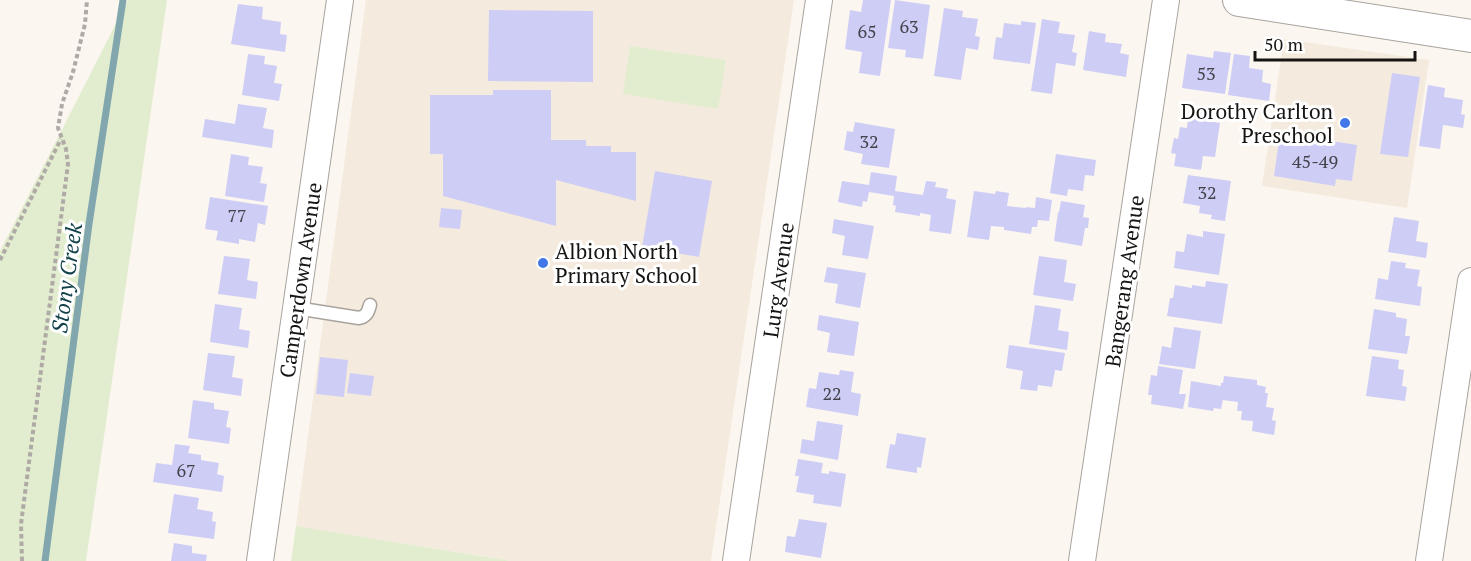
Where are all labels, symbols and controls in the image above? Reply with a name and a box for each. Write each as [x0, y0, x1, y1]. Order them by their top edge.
house number: 63 [899, 14, 919, 38]
house number: 65 [857, 19, 877, 43]
scale bar [1255, 24, 1416, 62]
text: 50 m [1264, 32, 1304, 56]
house number: 53 [1196, 61, 1216, 85]
place label: Dorothy Carlton Preschool [1181, 97, 1334, 149]
marker: Dorothy Carlton Preschool [1338, 116, 1352, 130]
house number: 32 [859, 129, 879, 153]
house number: 45-49 [1292, 149, 1338, 173]
house number: 32 [1197, 180, 1217, 204]
street label: Camperdown Avenue [272, 181, 328, 379]
street label: Bangerang Avenue [1098, 193, 1150, 369]
house number: 77 [227, 203, 247, 227]
water label: Stony Creek [44, 221, 88, 335]
street label: Lurg Avenue [756, 221, 800, 339]
place label: Albion North Primary School [555, 237, 698, 289]
marker: Albion North Primary School [536, 256, 550, 270]
house number: 22 [822, 381, 842, 405]
house number: 67 [176, 458, 196, 482]

